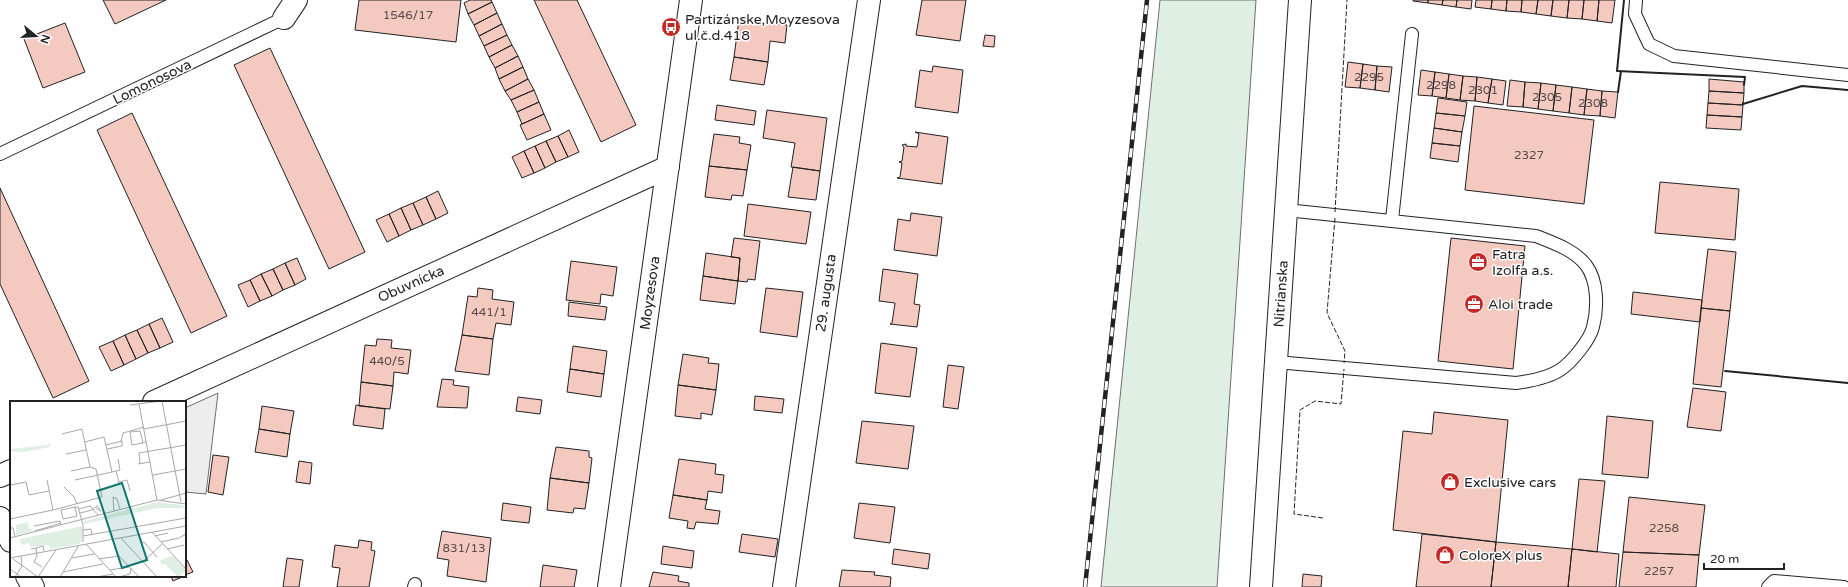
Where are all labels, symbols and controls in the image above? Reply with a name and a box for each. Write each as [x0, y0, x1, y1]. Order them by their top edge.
house number: 1546/17 [383, 8, 433, 22]
place label: Partizánske,Moyzesova ul.č.d.418 [685, 11, 840, 44]
north arrow [16, 16, 56, 56]
bus stop icon: Partizánske,Moyzesova ul.č.d.418 [660, 16, 682, 38]
text: N [37, 33, 53, 45]
street label: Lomonosova [110, 56, 194, 108]
house number: 2295 [1354, 70, 1384, 84]
house number: 2298 [1426, 78, 1456, 92]
house number: 2301 [1468, 83, 1498, 97]
house number: 2305 [1532, 90, 1562, 104]
house number: 2308 [1578, 96, 1608, 110]
house number: 2327 [1514, 148, 1544, 162]
place label: Fatra Izolfa a.s. [1492, 246, 1553, 279]
office icon: Fatra Izolfa a.s. [1467, 251, 1489, 273]
street label: 29. augusta [812, 253, 840, 333]
street label: Moyzesova [636, 255, 664, 331]
street label: Nitrianska [1270, 260, 1292, 328]
street label: Obuvnícka [375, 262, 447, 306]
office icon: Aloi trade [1463, 293, 1485, 315]
place label: Aloi trade [1488, 296, 1553, 313]
house number: 441/1 [471, 305, 507, 319]
house number: 440/5 [369, 354, 405, 368]
inset map [10, 401, 186, 577]
shop icon: Exclusive cars [1439, 471, 1461, 493]
place label: Exclusive cars [1464, 474, 1557, 491]
house number: 2258 [1649, 521, 1679, 535]
house number: 831/13 [443, 541, 486, 555]
shop icon: ColoreX plus [1434, 544, 1456, 566]
scale bar [1704, 545, 1784, 571]
place label: ColoreX plus [1459, 547, 1543, 564]
text: 20 m [1710, 552, 1739, 566]
house number: 2257 [1644, 564, 1674, 578]

